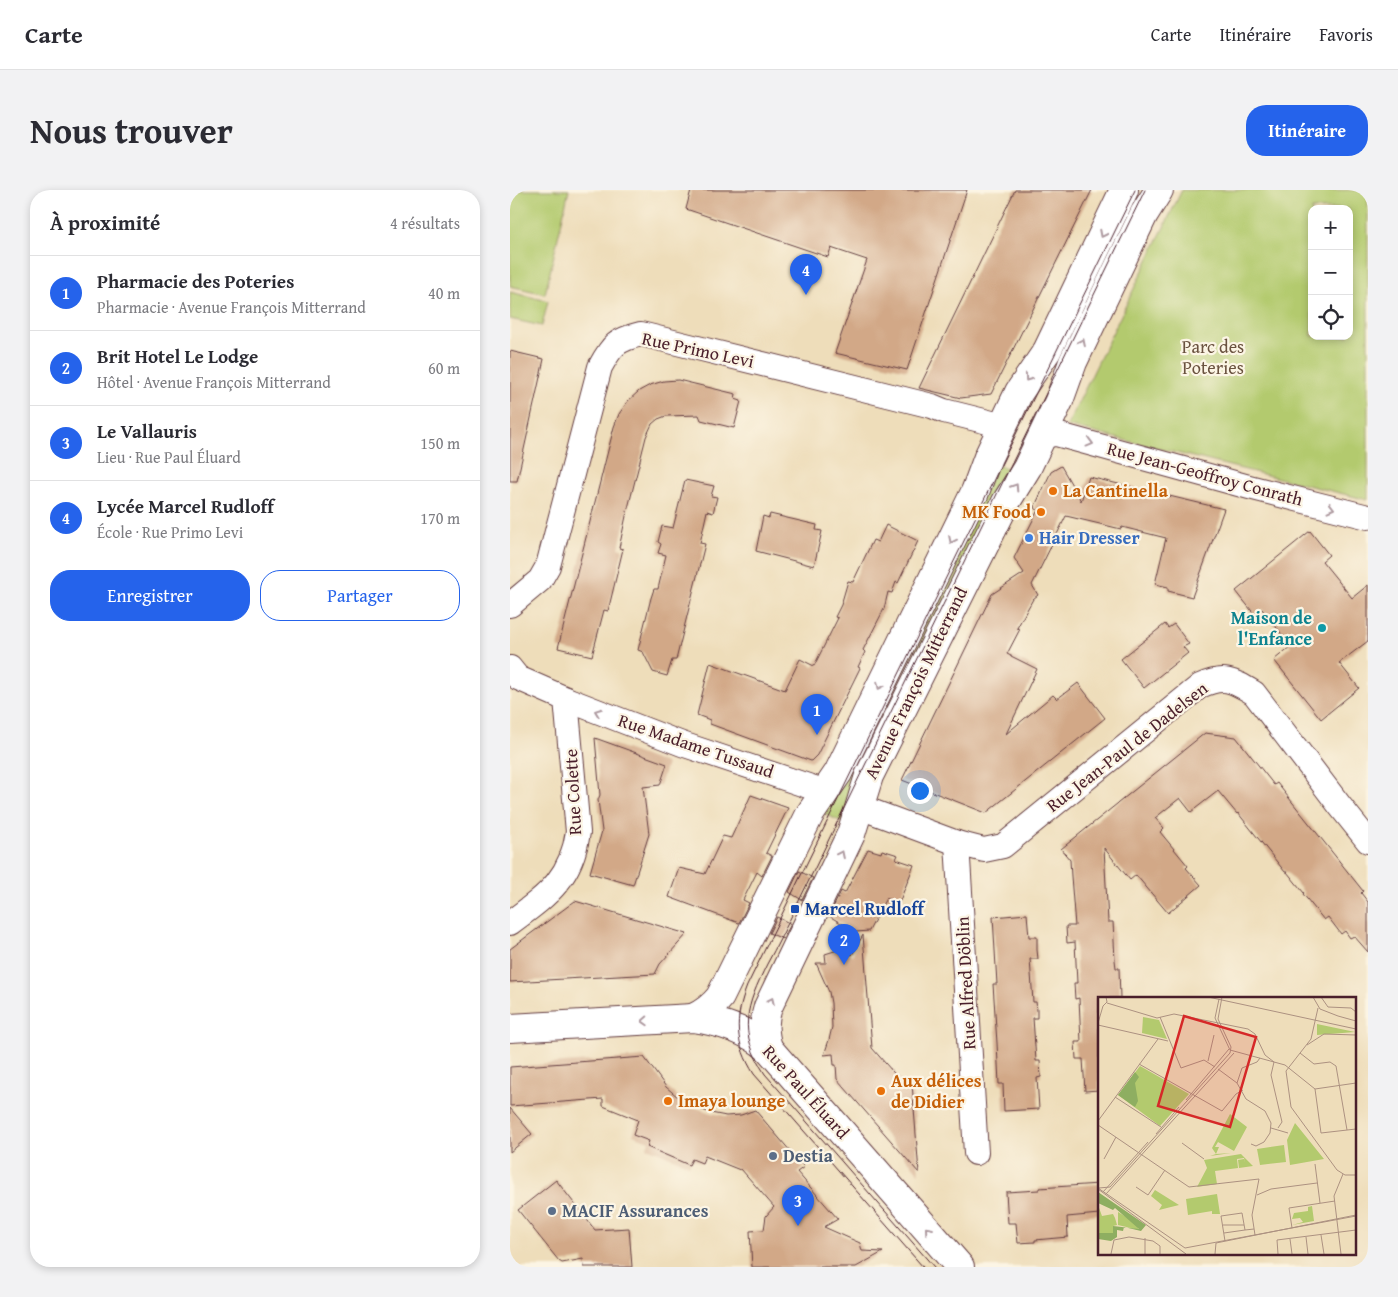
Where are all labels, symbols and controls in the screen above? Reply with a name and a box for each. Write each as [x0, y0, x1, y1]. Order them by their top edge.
text: Carte [25, 17, 83, 52]
text: Carte [1151, 21, 1191, 48]
text: Itinéraire [1219, 21, 1291, 48]
text: Favoris [1319, 21, 1373, 48]
text: Nous trouver [30, 105, 233, 156]
button: Itinéraire [1246, 105, 1368, 156]
map controls [1308, 205, 1353, 340]
button: + [1308, 205, 1353, 250]
text: À proximité [50, 207, 160, 238]
text: 4 résultats [390, 211, 460, 235]
one-way arrow [1099, 229, 1109, 238]
button: − [1308, 250, 1353, 295]
pin: 4 [790, 254, 822, 295]
text: Pharmacie des Poteries [97, 267, 294, 295]
text: 1 [62, 281, 70, 305]
text: 40 m [428, 281, 460, 305]
text: Pharmacie · Avenue François Mitterrand [97, 295, 366, 319]
button: locate [1308, 295, 1353, 340]
street label: Rue Primo Levi [640, 324, 757, 375]
park label: Parc des Poteries [1182, 333, 1244, 381]
one-way arrow [1076, 339, 1086, 348]
text: Brit Hotel Le Lodge [97, 342, 258, 370]
text: 2 [62, 356, 70, 380]
text: 60 m [428, 356, 460, 380]
text: Hôtel · Avenue François Mitterrand [97, 370, 331, 394]
one-way arrow [1026, 372, 1034, 381]
text: Le Vallauris [97, 417, 197, 445]
text: 3 [62, 431, 70, 455]
text: 150 m [420, 431, 460, 455]
street label: Rue Jean-Geoffroy Conrath [1104, 434, 1306, 513]
one-way arrow [1085, 438, 1094, 448]
text: Lieu · Rue Paul Éluard [97, 445, 241, 469]
place label: La Cantinella [1063, 477, 1169, 504]
one-way arrow [1009, 483, 1019, 492]
marker: La Cantinella [1047, 485, 1059, 497]
text: Lycée Marcel Rudloff [97, 492, 274, 520]
place label: MK Food [962, 498, 1032, 525]
one-way arrow [1327, 502, 1336, 513]
text: 4 [62, 506, 70, 530]
text: 170 m [420, 506, 460, 530]
marker: MK Food [1035, 506, 1047, 518]
text: École · Rue Primo Levi [97, 520, 243, 544]
place label: Hair Dresser [1039, 524, 1140, 551]
marker: Hair Dresser [1023, 532, 1035, 544]
one-way arrow [947, 535, 958, 544]
button: Enregistrer [50, 570, 250, 621]
button: Partager [260, 570, 460, 621]
street label: Avenue François Mitterrand [857, 582, 974, 784]
place label: Maison de l'Enfance [1231, 604, 1312, 652]
marker: Maison de l'Enfance [1316, 622, 1328, 634]
street label: Rue Jean-Paul de Dadelsen [1040, 675, 1213, 818]
one-way arrow [876, 681, 886, 690]
pin: 1 [801, 694, 833, 735]
street label: Rue Madame Tussaud [615, 706, 778, 785]
one-way arrow [595, 707, 603, 717]
street label: Rue Colette [557, 748, 588, 836]
your location [907, 778, 933, 804]
one-way arrow [835, 851, 845, 860]
place label: Marcel Rudloff [805, 895, 926, 922]
marker: Marcel Rudloff [789, 903, 801, 915]
street label: Rue Alfred Döblin [949, 916, 982, 1050]
pin: 2 [828, 924, 860, 965]
one-way arrow [765, 997, 776, 1006]
inset map [1098, 997, 1356, 1254]
one-way arrow [640, 1015, 648, 1026]
street label: Rue Paul Éluard [757, 1039, 856, 1145]
place label: Aux délices de Didier [891, 1067, 982, 1115]
marker: Aux délices de Didier [875, 1085, 887, 1097]
place label: Imaya lounge [678, 1087, 785, 1114]
marker: Imaya lounge [662, 1095, 674, 1107]
place label: Destia [783, 1142, 834, 1169]
marker: Destia [767, 1150, 779, 1162]
pin: 3 [782, 1185, 814, 1226]
place label: MACIF Assurances [562, 1197, 709, 1224]
marker: MACIF Assurances [546, 1205, 558, 1217]
one-way arrow [925, 1227, 934, 1236]

